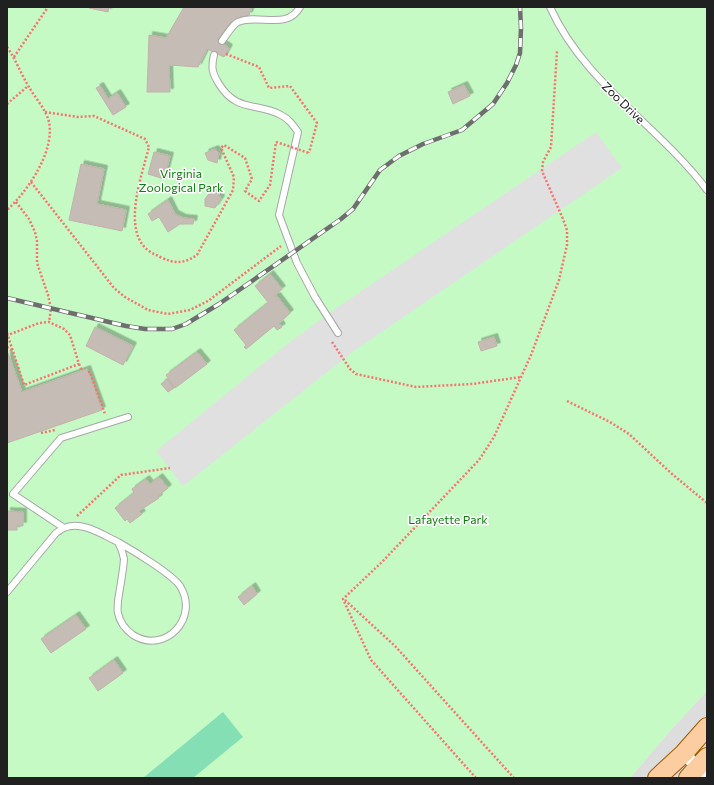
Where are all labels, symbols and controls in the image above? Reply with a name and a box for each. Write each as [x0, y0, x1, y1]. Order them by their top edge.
street label: Zoo Drive [600, 79, 648, 126]
park label: Virginia Zoological Park [139, 166, 224, 194]
park label: Lafayette Park [408, 512, 488, 526]

